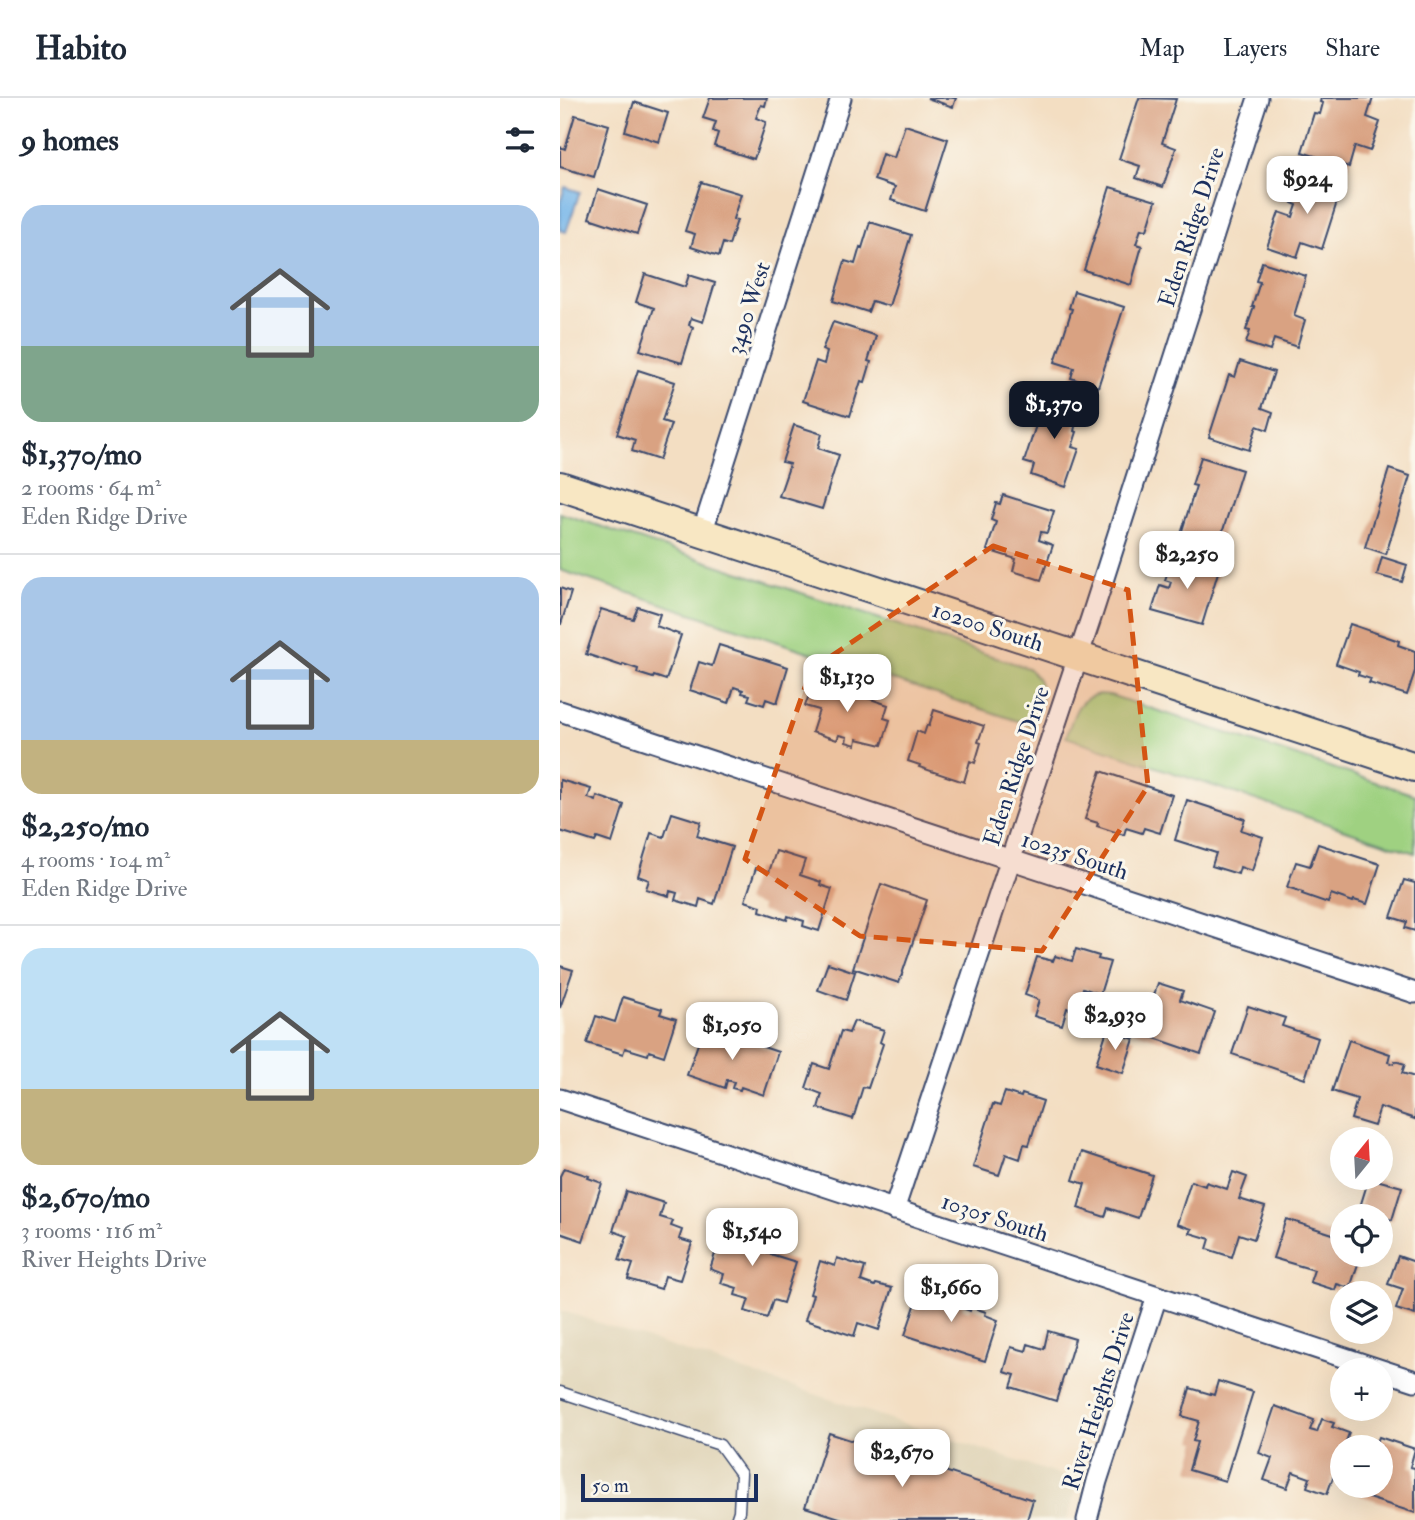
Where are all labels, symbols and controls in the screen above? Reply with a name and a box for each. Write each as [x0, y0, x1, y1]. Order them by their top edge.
text: Habito [35, 28, 127, 69]
text: Map [1140, 33, 1185, 64]
text: Layers [1223, 33, 1287, 64]
text: Share [1325, 33, 1380, 64]
icon: filters [501, 121, 539, 159]
text: 9 homes [21, 122, 119, 159]
street label: Eden Ridge Drive [1152, 143, 1231, 311]
pin: $924 [1266, 156, 1348, 216]
text: $924 [1283, 164, 1331, 193]
icon: home [217, 250, 343, 376]
street label: 3490 West [720, 258, 777, 358]
pin: $1,370 [997, 382, 1111, 441]
text: $1,370 [1025, 389, 1083, 418]
text: $1,370/mo [21, 436, 142, 473]
text: 2 rooms · 64 m² [21, 473, 161, 502]
text: Eden Ridge Drive [21, 502, 187, 531]
pin: $2,250 [1130, 532, 1244, 591]
text: $2,250 [1155, 539, 1219, 568]
street label: 10200 South [929, 595, 1047, 658]
icon: home [217, 622, 343, 748]
pin: $1,130 [790, 654, 904, 714]
text: $1,130 [819, 662, 875, 691]
street label: Eden Ridge Drive [977, 682, 1056, 850]
text: $2,250/mo [21, 808, 149, 845]
street label: 10235 South [1018, 825, 1132, 886]
text: 4 rooms · 104 m² [21, 845, 170, 874]
text: Eden Ridge Drive [21, 874, 187, 903]
pin: $2,930 [1058, 992, 1172, 1052]
icon: home [217, 993, 343, 1119]
text: $2,930 [1084, 1000, 1146, 1029]
pin: $1,050 [675, 1002, 789, 1062]
text: $1,050 [702, 1010, 762, 1039]
north arrow [1330, 1127, 1393, 1190]
map controls [1330, 1127, 1393, 1498]
text: $2,670/mo [21, 1179, 150, 1216]
street label: 10305 South [938, 1187, 1052, 1248]
button: locate [1330, 1204, 1393, 1267]
pin: $1,540 [695, 1208, 809, 1268]
text: 3 rooms · 116 m² [21, 1216, 162, 1245]
text: $1,540 [722, 1216, 782, 1245]
text: River Heights Drive [21, 1245, 207, 1274]
pin: $1,660 [894, 1264, 1008, 1324]
text: $1,660 [920, 1272, 982, 1301]
button: layers [1330, 1281, 1393, 1344]
street label: River Heights Drive [1056, 1308, 1141, 1494]
button: + [1330, 1358, 1393, 1421]
pin: $2,670 [845, 1430, 959, 1489]
button: − [1330, 1435, 1393, 1498]
text: $2,670 [870, 1437, 934, 1466]
scale bar [581, 1471, 758, 1503]
text: 50 m [592, 1474, 629, 1498]

